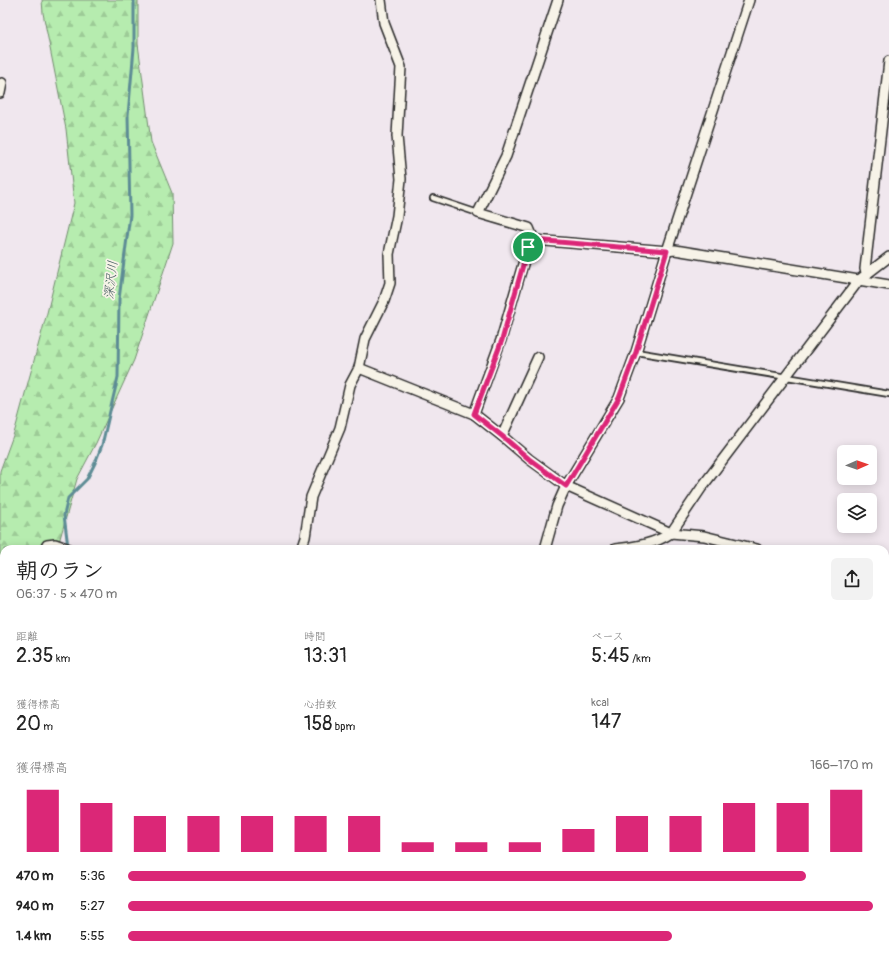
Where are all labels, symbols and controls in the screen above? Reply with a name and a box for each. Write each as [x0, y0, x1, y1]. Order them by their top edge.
pin [511, 230, 545, 264]
icon: arrive [517, 236, 539, 258]
water label: 深沢川 [101, 260, 121, 300]
north arrow [837, 445, 877, 485]
map controls [837, 445, 877, 533]
button: layers [837, 493, 877, 533]
text: 朝のラン [16, 557, 104, 585]
button: share [831, 558, 873, 600]
text: 06:37 · 5 × 470 m [16, 586, 117, 602]
text: 距離 [16, 630, 38, 643]
text: 時間 [304, 630, 326, 643]
text: ペース [591, 630, 624, 643]
text: 2.35 [16, 643, 54, 668]
text: 13:31 [304, 643, 347, 668]
text: 5:45 [591, 643, 630, 668]
text: km [54, 652, 70, 665]
text: /km [630, 652, 651, 665]
text: kcal [591, 696, 609, 709]
text: 獲得標高 [16, 698, 60, 711]
text: 心拍数 [304, 698, 337, 711]
text: 147 [591, 709, 621, 734]
text: 20 [16, 711, 41, 736]
text: 158 [304, 711, 332, 736]
text: m [41, 720, 53, 733]
text: bpm [332, 720, 355, 733]
text: 166–170 m [810, 757, 873, 773]
text: 獲得標高 [16, 760, 68, 776]
text: 470 m [16, 868, 54, 884]
text: 5:36 [80, 868, 105, 884]
text: 940 m [16, 898, 53, 914]
text: 5:27 [80, 898, 105, 914]
text: 1.4 km [16, 928, 51, 944]
text: 5:55 [80, 928, 105, 944]

